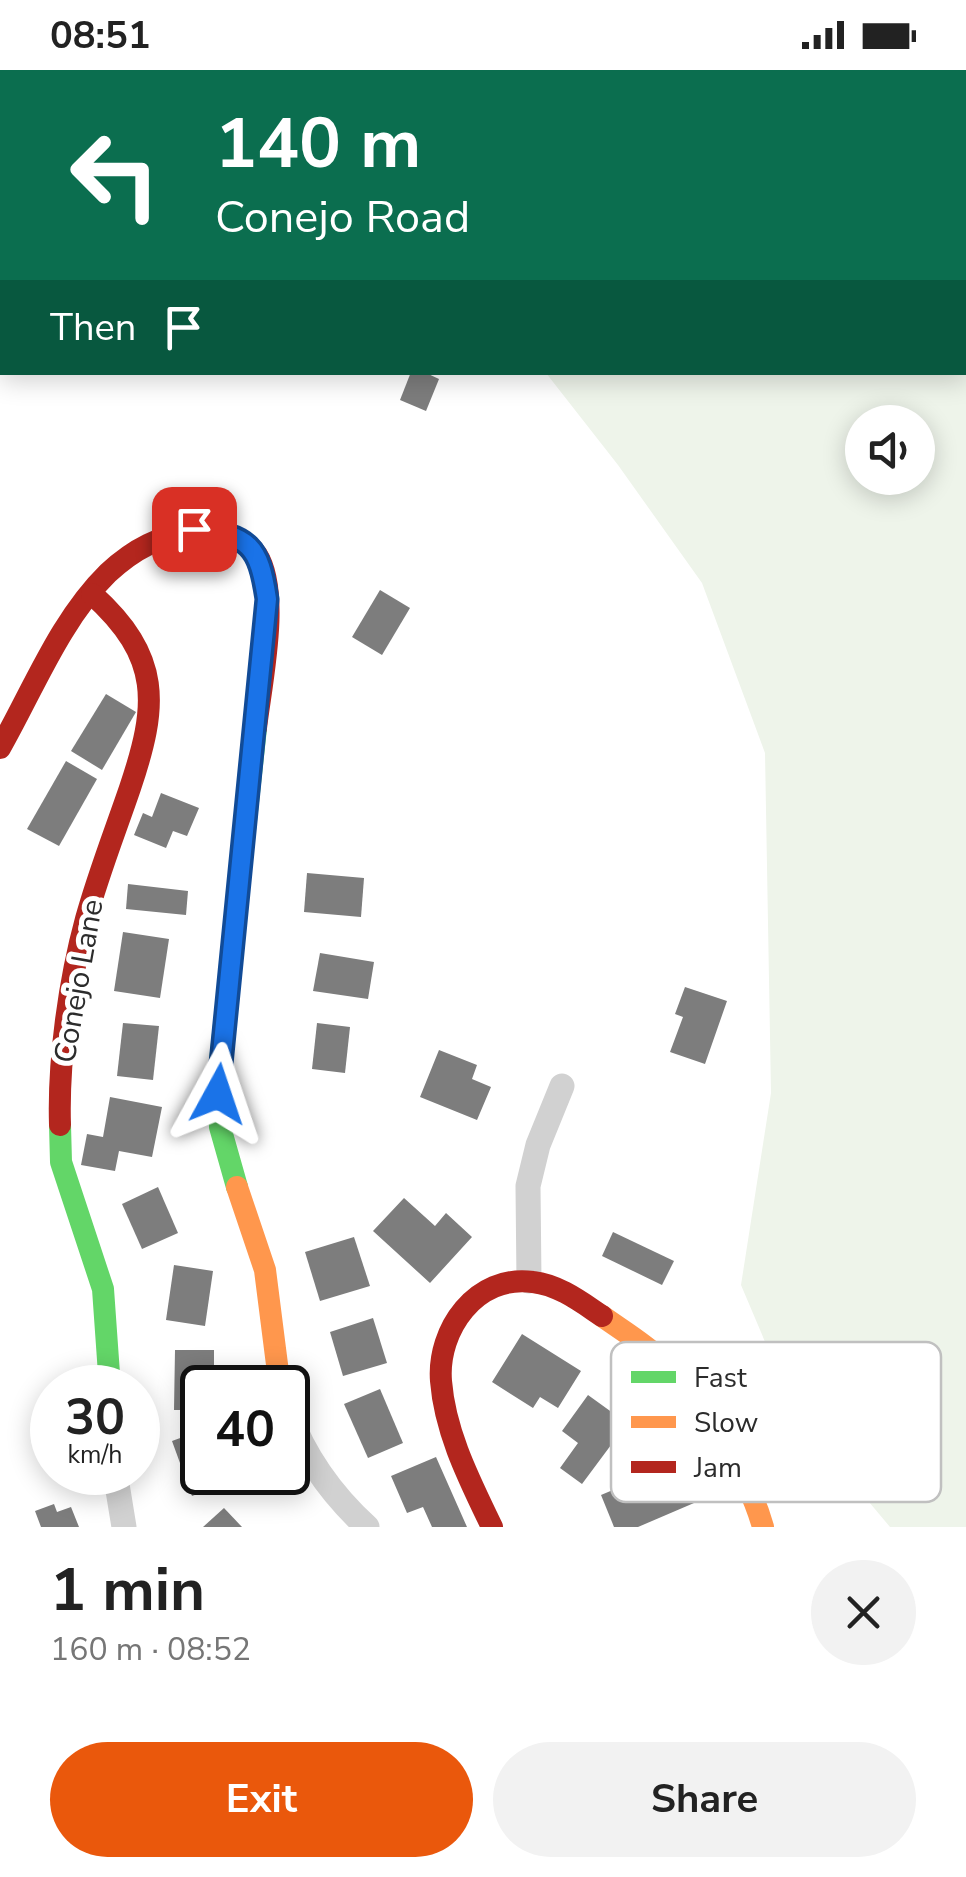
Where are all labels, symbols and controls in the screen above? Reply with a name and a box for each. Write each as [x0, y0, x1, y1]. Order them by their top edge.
text: 08:51 [50, 10, 151, 61]
text: 140 m [215, 96, 421, 192]
icon: left [50, 110, 180, 240]
text: Conejo Road [215, 187, 470, 248]
icon: arrive [156, 300, 211, 355]
text: Then [50, 302, 136, 353]
map controls [845, 405, 935, 495]
button: sound [845, 405, 935, 495]
pin [152, 487, 237, 572]
icon: arrive [167, 502, 222, 557]
street label: Conejo Lane [44, 896, 114, 1066]
position arrow [166, 1042, 270, 1146]
legend [611, 1342, 941, 1502]
text: Fast [694, 1359, 747, 1397]
speed limit sign: 40 [180, 1365, 310, 1495]
text: 30 [65, 1383, 125, 1452]
text: Slow [694, 1404, 758, 1442]
text: km/h [67, 1438, 123, 1472]
text: Jam [693, 1449, 742, 1487]
text: 1 min [50, 1549, 205, 1631]
button: close [811, 1560, 916, 1665]
text: 160 m · 08:52 [50, 1628, 251, 1671]
button: Exit [50, 1742, 473, 1857]
button: Share [493, 1742, 916, 1857]

